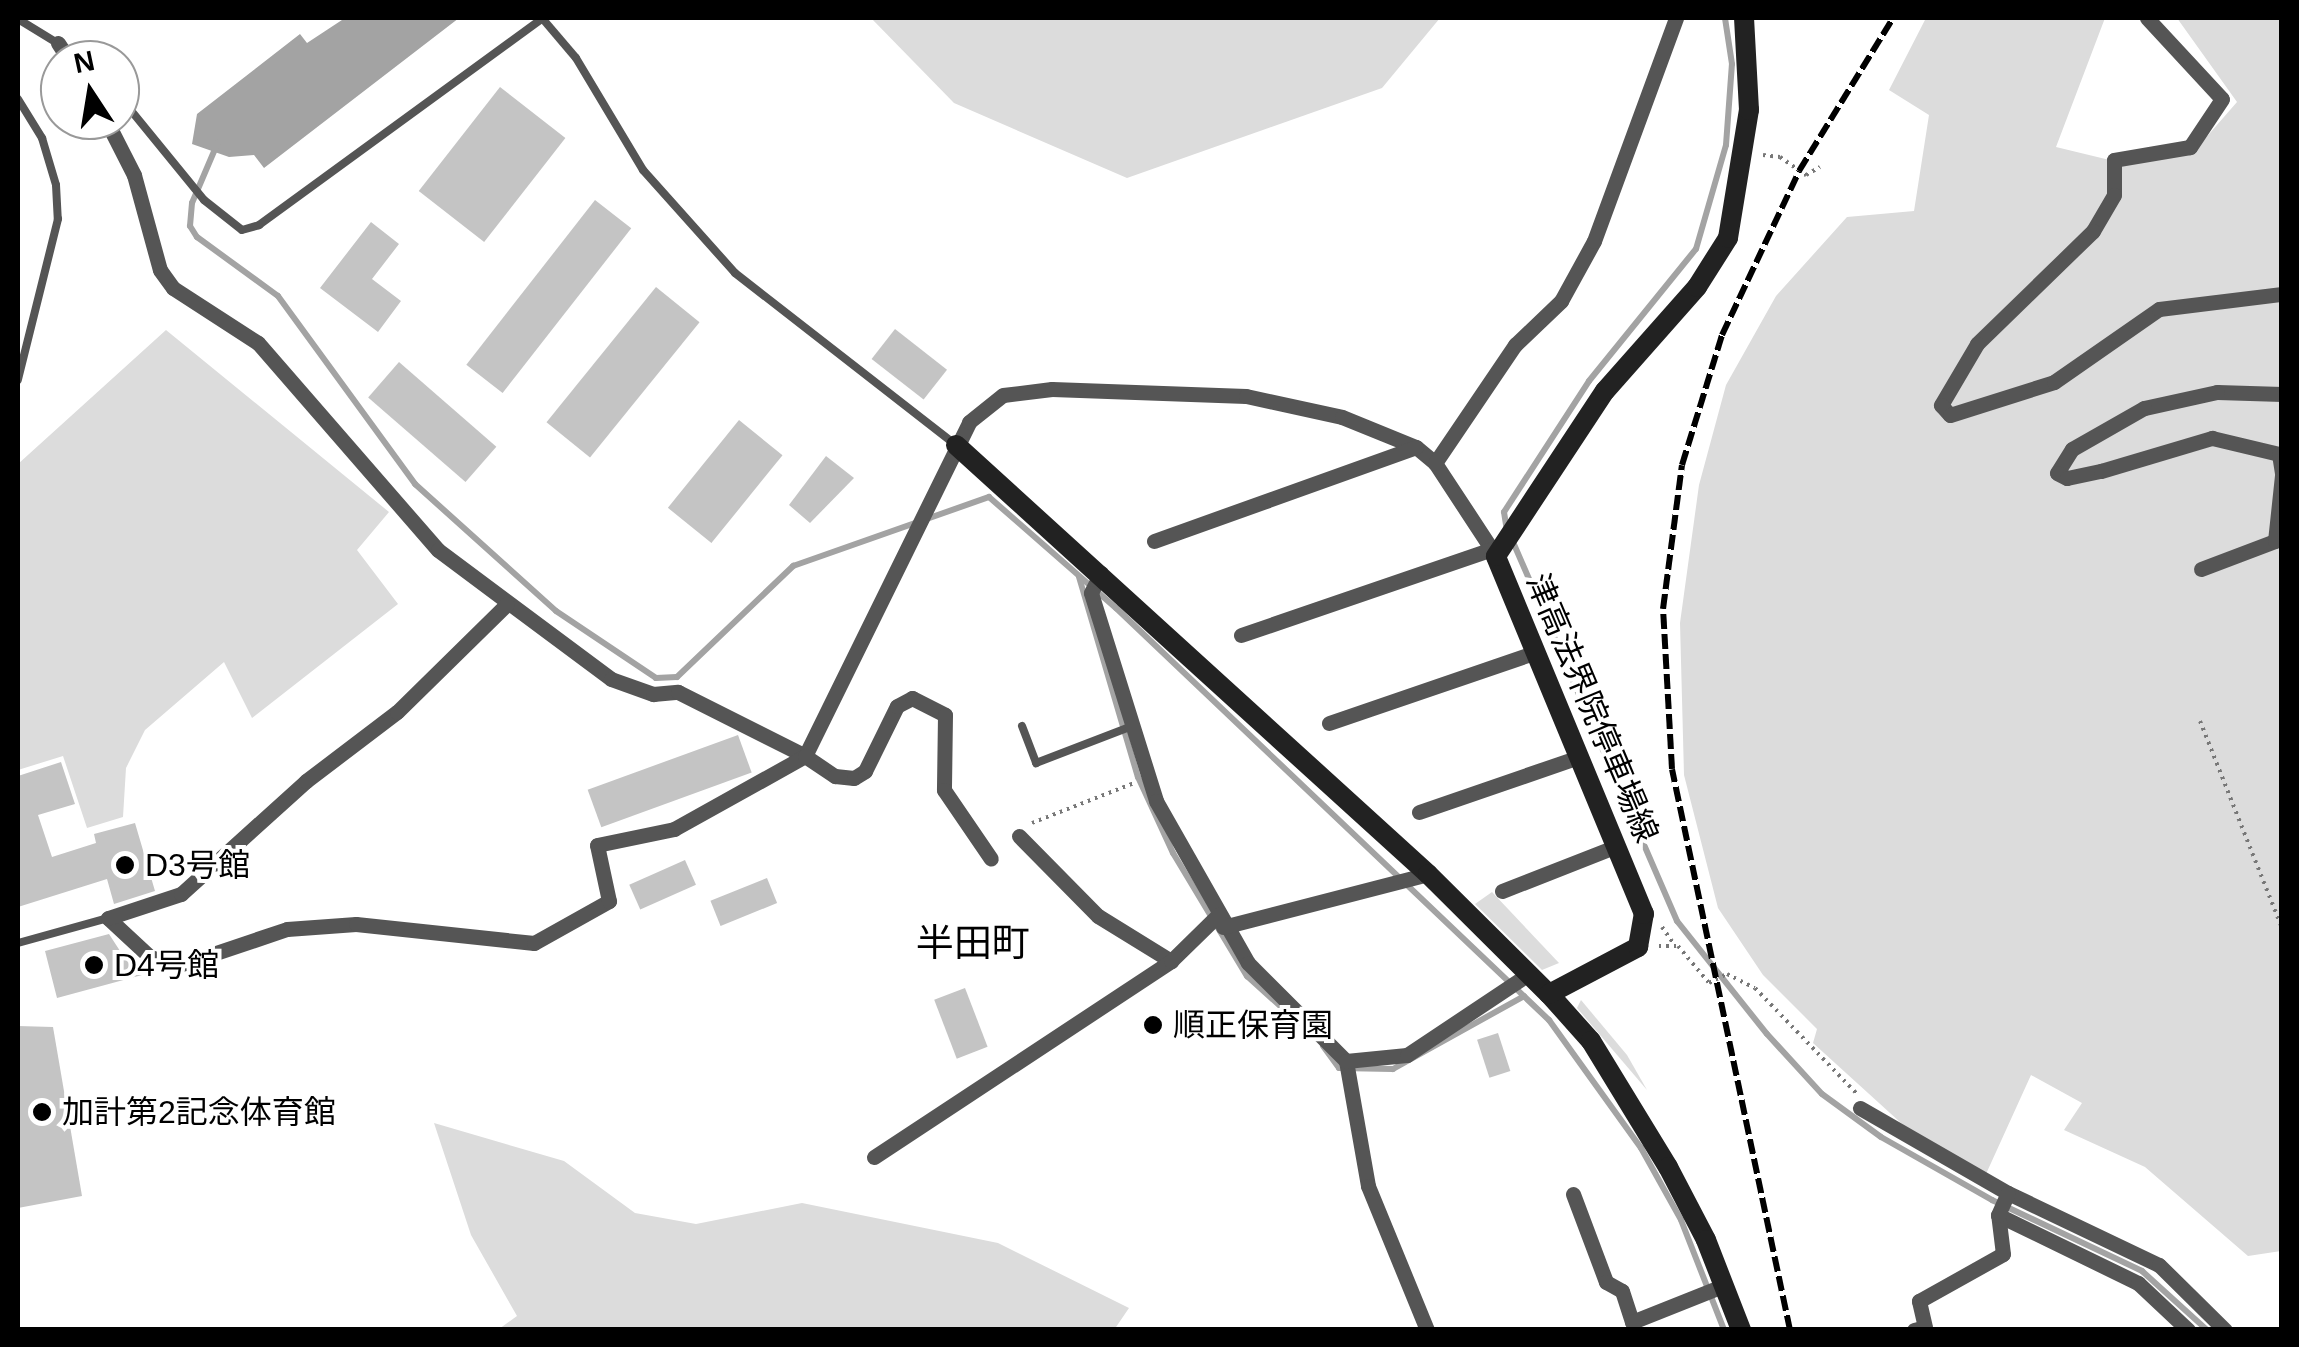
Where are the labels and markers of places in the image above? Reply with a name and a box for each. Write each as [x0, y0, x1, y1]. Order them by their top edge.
place label: D3号館 [145, 846, 250, 884]
marker: D3号館 [114, 854, 136, 876]
place label: D4号館 [114, 946, 219, 984]
marker: D4号館 [83, 954, 105, 976]
place label: 順正保育園 [1173, 1006, 1333, 1044]
marker: 順正保育園 [1142, 1014, 1164, 1036]
place label: 加計第2記念体育館 [62, 1093, 336, 1131]
marker: 加計第2記念体育館 [31, 1101, 53, 1123]

